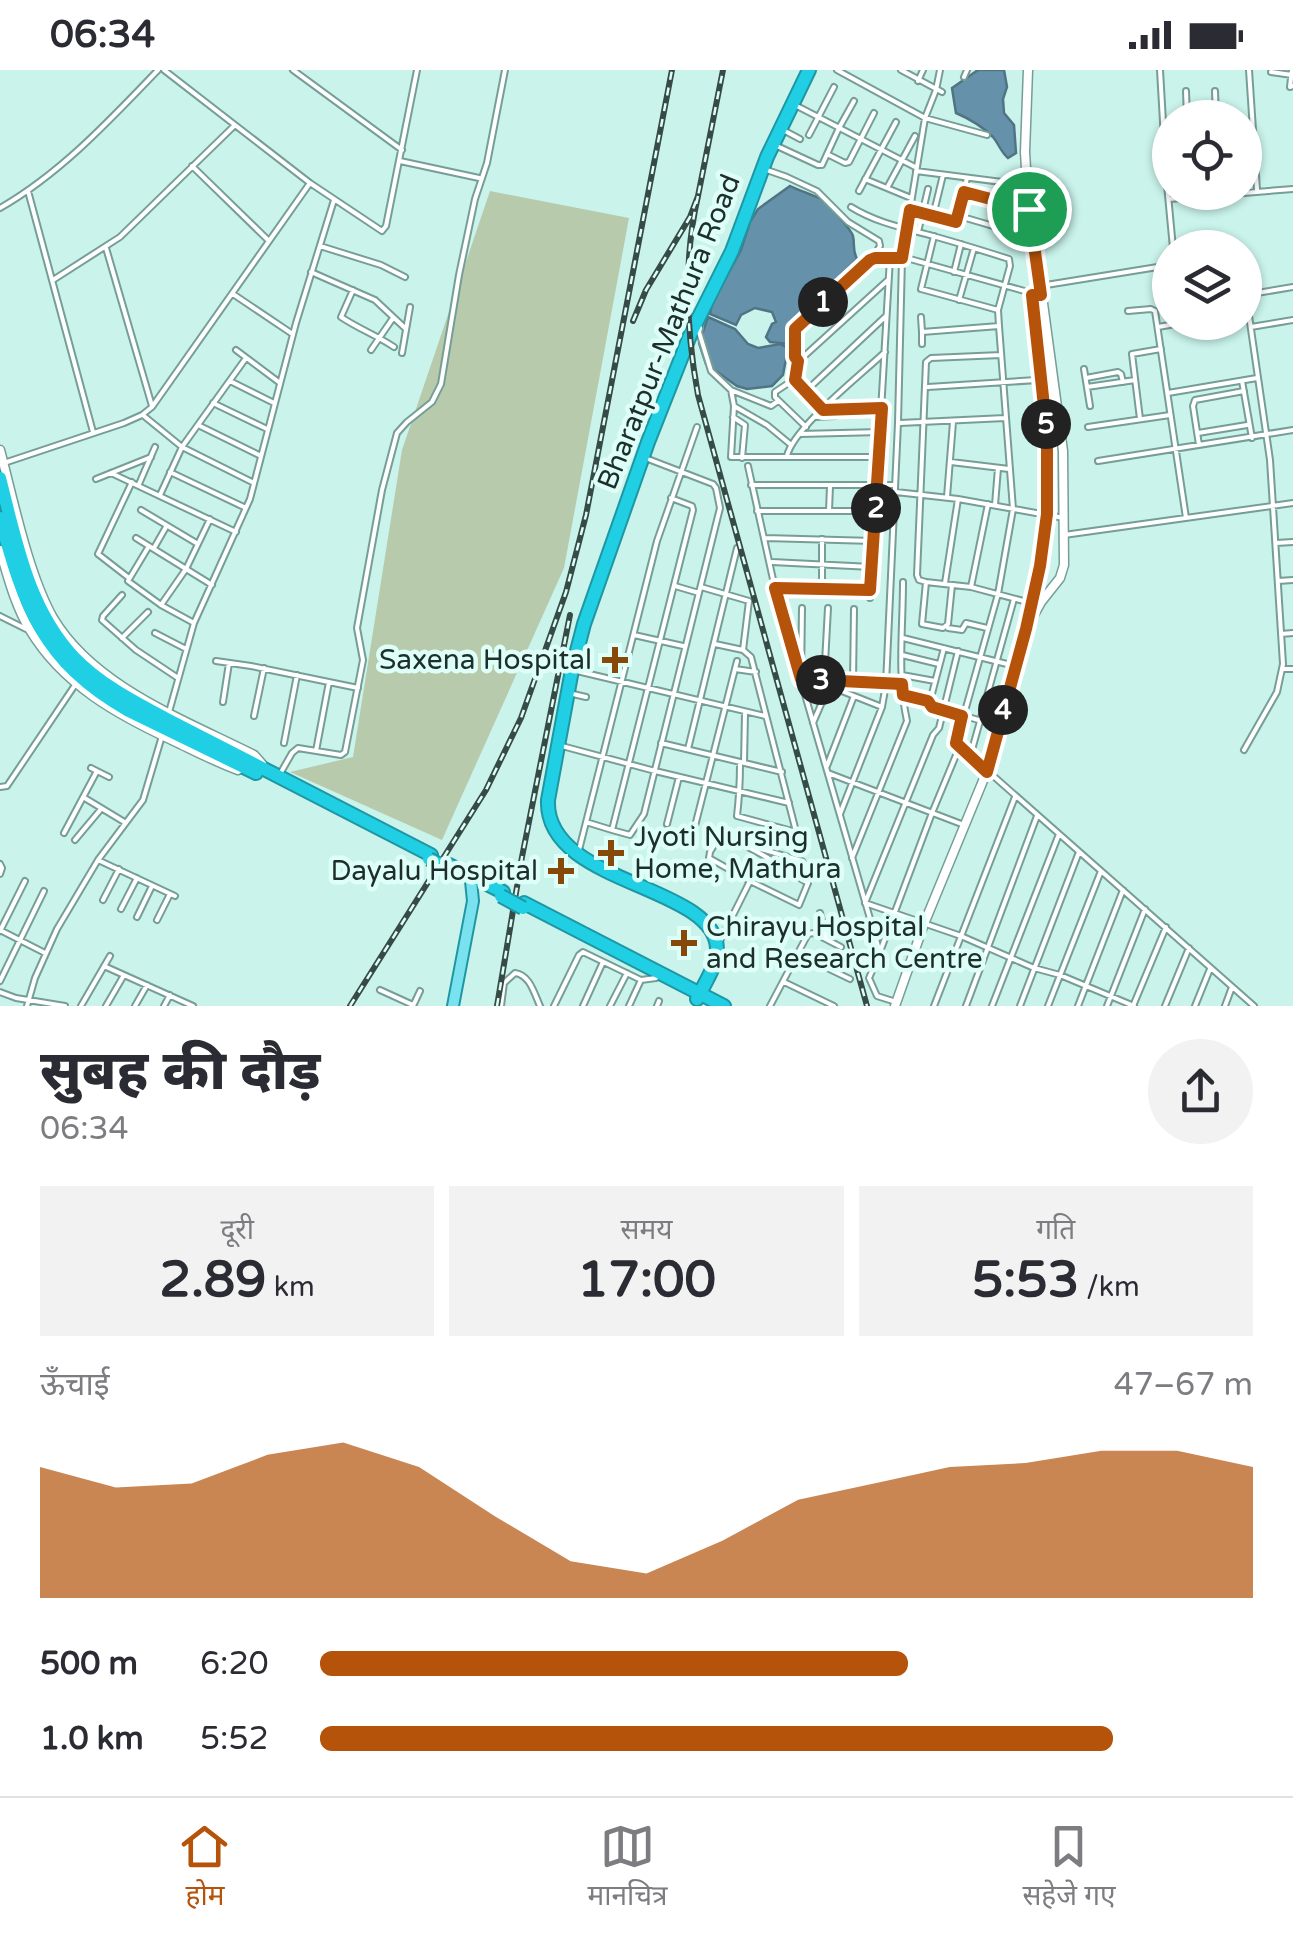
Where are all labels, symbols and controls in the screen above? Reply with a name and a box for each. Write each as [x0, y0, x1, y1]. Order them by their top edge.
text: 06:34 [50, 12, 155, 58]
map controls [1152, 100, 1262, 340]
button: locate [1152, 100, 1262, 210]
pin [987, 167, 1072, 252]
street label: Bharatpur-Mathura Road [590, 169, 748, 495]
icon: arrive [1002, 182, 1057, 237]
button: layers [1152, 230, 1262, 340]
pin: 1 [798, 277, 848, 327]
text: 1 [814, 285, 832, 319]
pin: 5 [1021, 399, 1071, 449]
text: 5 [1037, 407, 1055, 441]
pin: 2 [851, 483, 901, 533]
text: 2 [867, 491, 885, 525]
place label: Saxena Hospital [379, 643, 592, 677]
marker: Saxena Hospital [602, 647, 628, 673]
pin: 3 [796, 655, 846, 705]
text: 3 [812, 663, 830, 697]
pin: 4 [978, 685, 1028, 735]
text: 4 [994, 693, 1012, 727]
place label: Jyoti Nursing Home, Mathura [634, 820, 841, 886]
marker: Jyoti Nursing Home, Mathura [598, 840, 624, 866]
place label: Dayalu Hospital [331, 854, 538, 888]
marker: Dayalu Hospital [548, 858, 574, 884]
place label: Chirayu Hospital and Research Centre [706, 910, 983, 976]
marker: Chirayu Hospital and Research Centre [671, 930, 697, 956]
text: सुबह की दौड़ [40, 1039, 320, 1105]
button: share [1148, 1039, 1253, 1144]
text: 06:34 [40, 1110, 129, 1148]
text: दूरी [220, 1213, 254, 1247]
text: समय [621, 1213, 672, 1247]
text: गति [1036, 1213, 1075, 1247]
text: 2.89 [160, 1250, 267, 1310]
text: 17:00 [577, 1250, 716, 1310]
text: 5:53 [972, 1250, 1079, 1310]
text: km [267, 1270, 315, 1304]
text: /km [1079, 1270, 1140, 1304]
text: ऊँचाई [40, 1366, 109, 1404]
text: 47–67 m [1114, 1366, 1253, 1404]
text: 500 m [40, 1645, 138, 1683]
text: 6:20 [200, 1645, 269, 1683]
text: 1.0 km [40, 1720, 144, 1758]
text: 5:52 [200, 1720, 269, 1758]
tab: होम [177, 1819, 232, 1916]
tab: मानचित्र [587, 1819, 667, 1916]
tab: सहेजे गए [1022, 1819, 1116, 1916]

